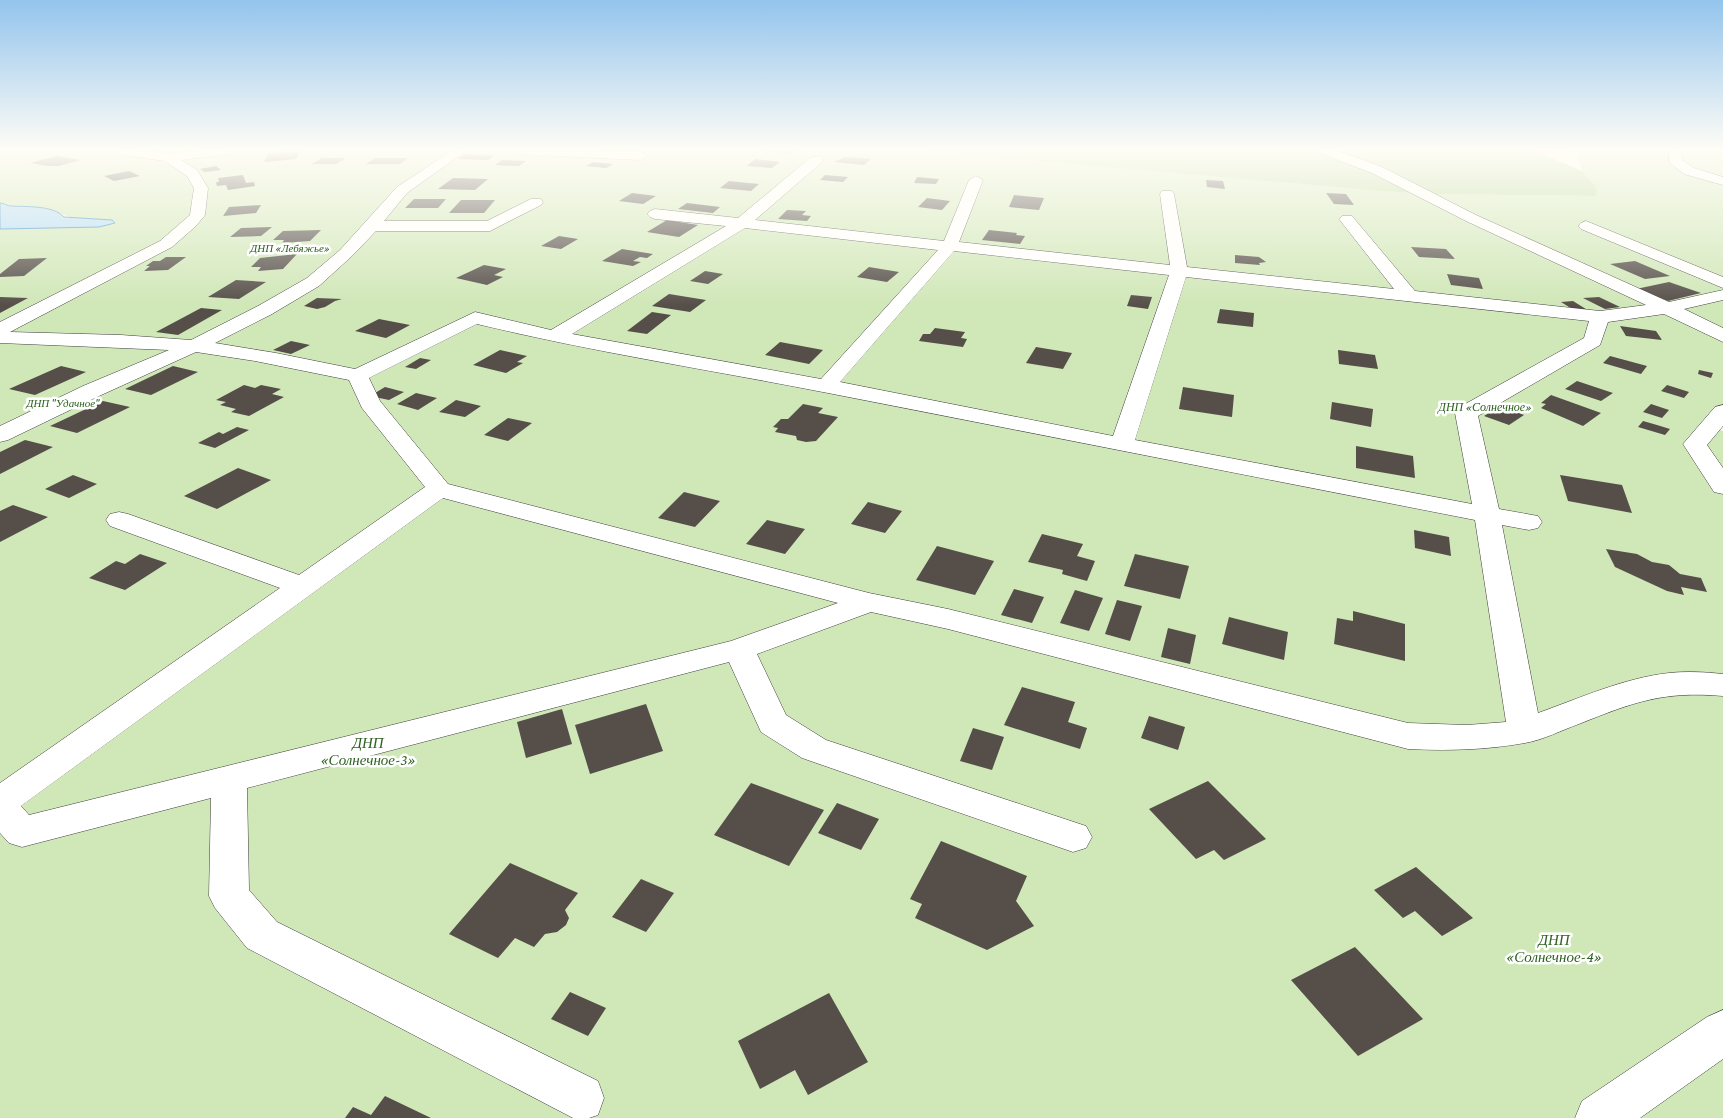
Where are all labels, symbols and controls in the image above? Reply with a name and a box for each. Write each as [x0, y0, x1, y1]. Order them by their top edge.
park label: ДНП «Лебяжье» [249, 242, 330, 254]
park label: ДНП "Удачное" [25, 397, 100, 409]
park label: ДНП «Солнечное» [1437, 400, 1532, 414]
park label: ДНП «Солнечное-3» [320, 735, 416, 768]
park label: ДНП «Солнечное-4» [1506, 932, 1602, 965]

